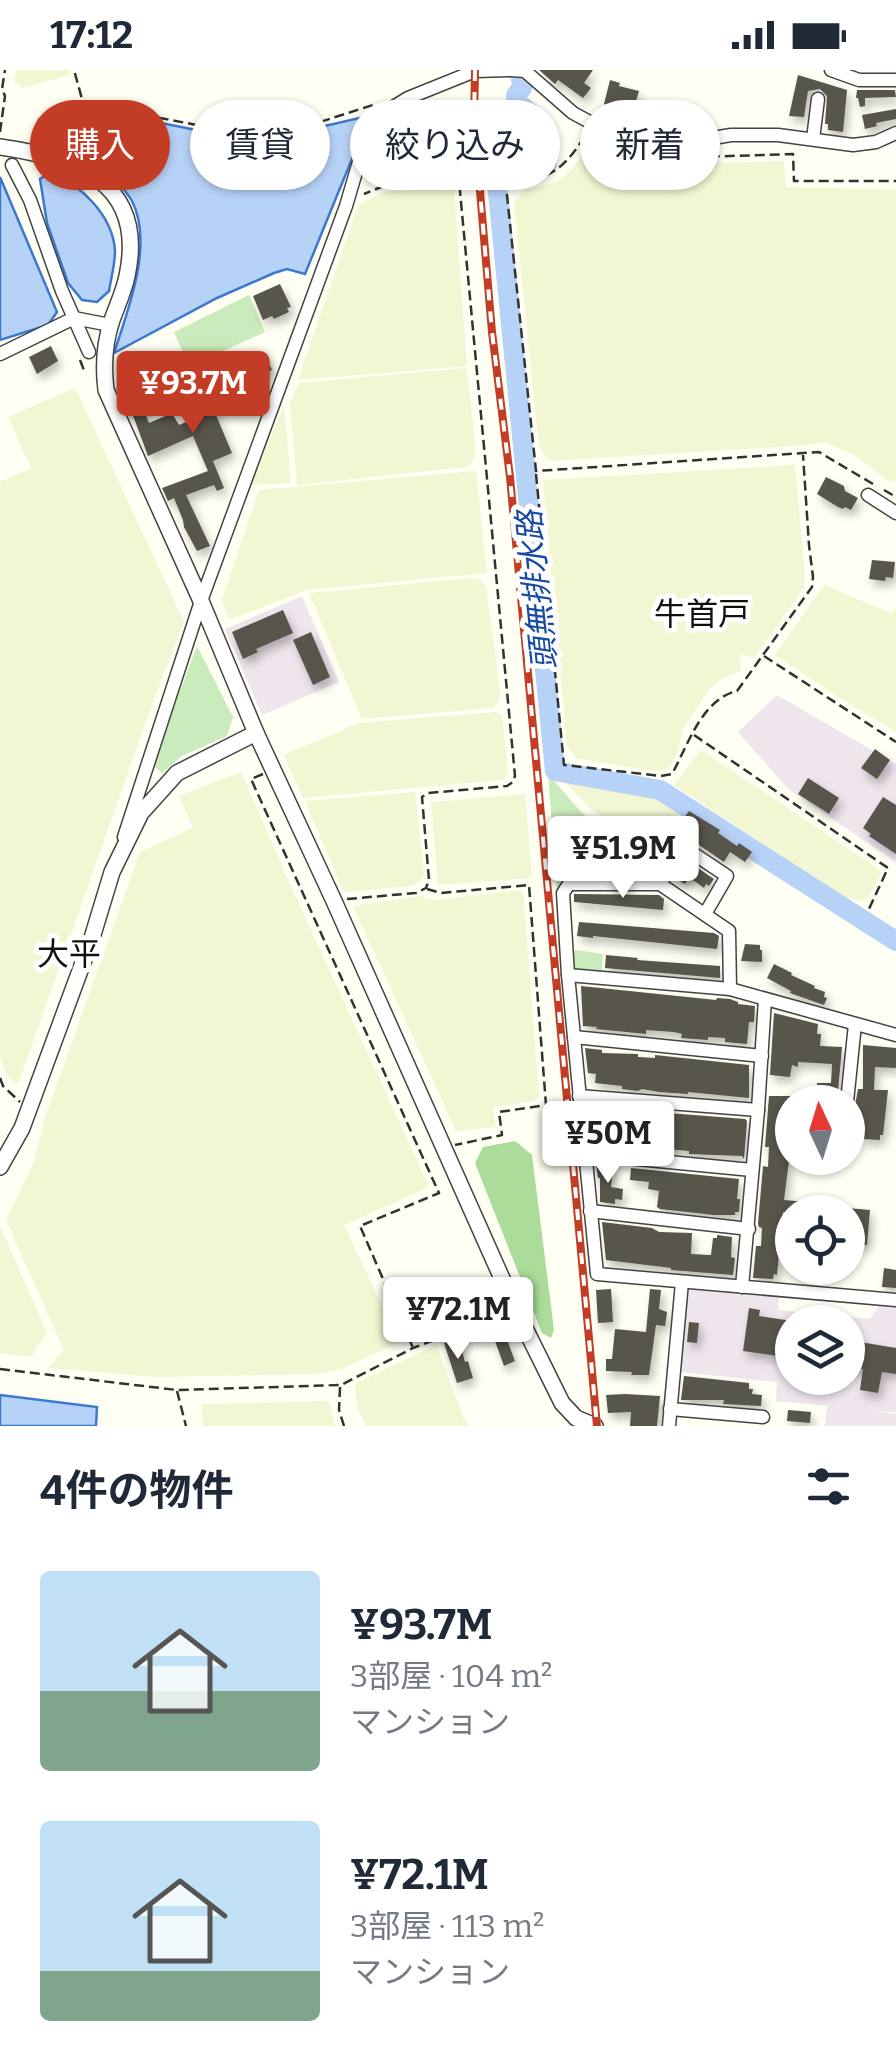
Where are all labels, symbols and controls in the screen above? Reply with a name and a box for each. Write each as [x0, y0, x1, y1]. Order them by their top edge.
text: 17:12 [50, 12, 133, 58]
chip: 購入 [30, 100, 170, 190]
chip: 賃貸 [190, 100, 330, 190]
chip: 絞り込み [350, 100, 560, 190]
chip: 新着 [580, 100, 720, 190]
pin: ¥93.7M [112, 351, 274, 436]
text: ¥93.7M [139, 364, 247, 402]
water label: 頭無排水路 [509, 505, 564, 672]
district label: 牛首戸 [654, 595, 750, 633]
pin: ¥51.9M [542, 816, 704, 901]
text: ¥51.9M [570, 829, 676, 867]
district label: 大平 [37, 935, 101, 973]
north arrow [775, 1085, 865, 1175]
map controls [775, 1085, 865, 1395]
pin: ¥50M [549, 1101, 667, 1186]
text: ¥50M [564, 1114, 652, 1152]
button: locate [775, 1195, 865, 1285]
pin: ¥72.1M [377, 1277, 539, 1362]
text: ¥72.1M [405, 1290, 511, 1328]
button: layers [775, 1305, 865, 1395]
icon: filters [801, 1459, 856, 1514]
text: 4件の物件 [40, 1466, 234, 1516]
text: ¥93.7M [350, 1600, 493, 1650]
icon: home [120, 1611, 240, 1731]
text: 3部屋 · 104 m² [350, 1657, 552, 1695]
text: マンション [350, 1703, 510, 1741]
text: ¥72.1M [350, 1850, 489, 1900]
icon: home [120, 1861, 240, 1981]
text: 3部屋 · 113 m² [350, 1907, 544, 1945]
text: マンション [350, 1953, 510, 1991]

